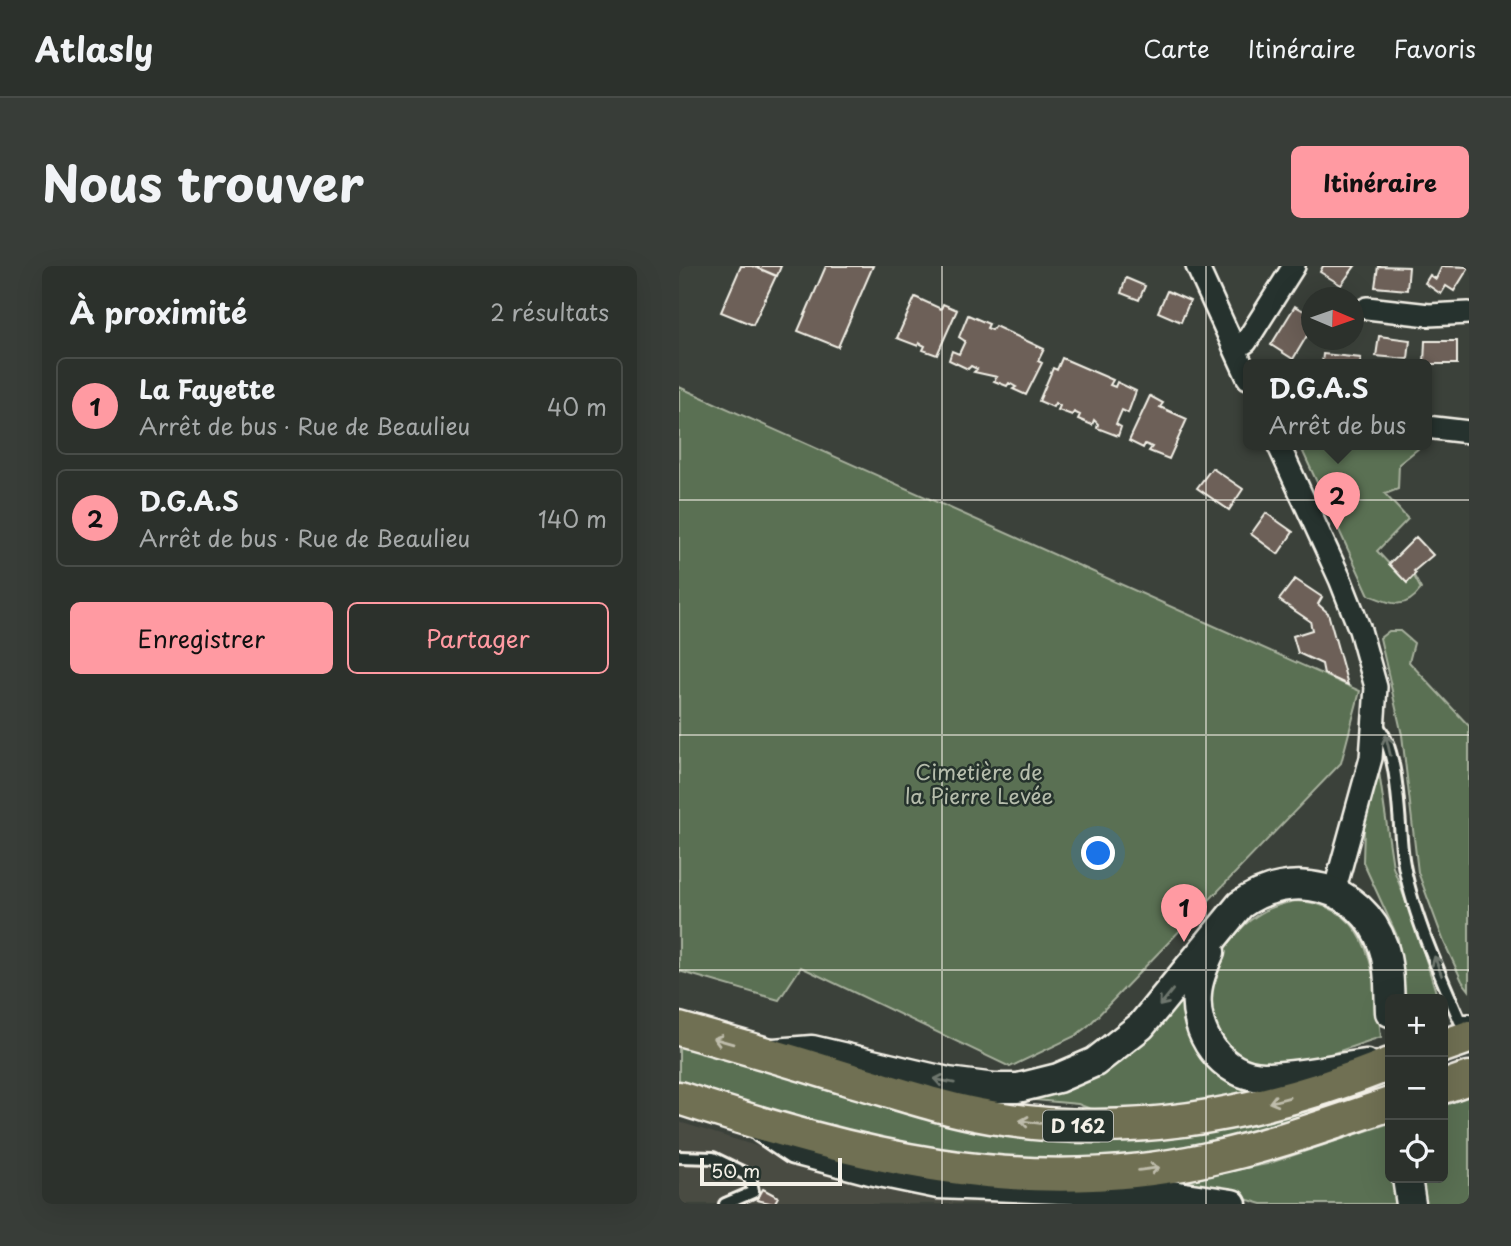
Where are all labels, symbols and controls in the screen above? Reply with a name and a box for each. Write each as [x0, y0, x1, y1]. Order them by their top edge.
text: Atlasly [35, 23, 153, 73]
text: Carte [1143, 30, 1210, 66]
text: Itinéraire [1248, 30, 1356, 66]
text: Favoris [1394, 30, 1476, 66]
text: Nous trouver [42, 145, 364, 219]
button: Itinéraire [1291, 146, 1469, 218]
north arrow [1301, 287, 1364, 350]
text: À proximité [70, 289, 247, 334]
text: 2 résultats [490, 294, 609, 329]
popup [1243, 359, 1432, 450]
text: D.G.A.S [1269, 368, 1368, 407]
text: La Fayette [139, 369, 275, 408]
text: 1 [90, 389, 101, 424]
text: 40 m [547, 389, 607, 424]
text: Arrêt de bus [1269, 407, 1406, 442]
text: Arrêt de bus · Rue de Beaulieu [139, 408, 470, 443]
pin: 2 [1314, 472, 1360, 530]
text: D.G.A.S [139, 481, 239, 520]
text: 2 [87, 501, 103, 536]
text: 140 m [538, 501, 607, 536]
text: Arrêt de bus · Rue de Beaulieu [139, 520, 470, 555]
button: Enregistrer [70, 602, 333, 674]
button: Partager [347, 602, 609, 674]
one-way arrow [1380, 735, 1393, 757]
park label: Cimetière de la Pierre Levée [905, 755, 1053, 811]
your location [1081, 836, 1115, 870]
pin: 1 [1161, 884, 1207, 942]
one-way arrow [1431, 955, 1444, 977]
one-way arrow [1158, 988, 1173, 1006]
map controls [1385, 994, 1448, 1183]
button: + [1385, 994, 1448, 1057]
one-way arrow [712, 1034, 734, 1047]
button: − [1385, 1057, 1448, 1120]
one-way arrow [933, 1073, 956, 1087]
one-way arrow [1268, 1094, 1291, 1107]
road number: D 162 [1043, 1111, 1113, 1142]
one-way arrow [1019, 1116, 1042, 1129]
button: locate [1385, 1120, 1448, 1183]
scale bar [700, 1155, 842, 1187]
text: 50 m [711, 1156, 760, 1184]
one-way arrow [1137, 1162, 1160, 1175]

